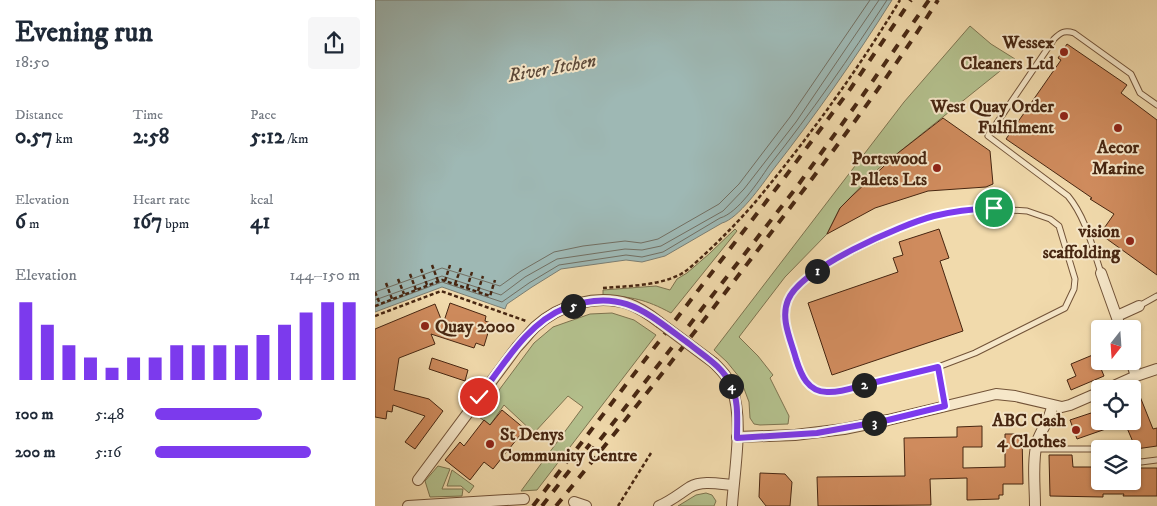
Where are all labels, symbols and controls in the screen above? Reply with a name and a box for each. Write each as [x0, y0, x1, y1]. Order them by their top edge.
text: Evening run [15, 15, 153, 50]
button: share [308, 17, 360, 69]
place label: Wessex Cleaners Ltd [961, 32, 1055, 75]
marker: Wessex Cleaners Ltd [1058, 46, 1070, 58]
water label: River Itchen [505, 49, 599, 88]
text: 18:50 [15, 52, 50, 72]
place label: West Quay Order Fulfilment [930, 96, 1054, 139]
text: Distance [15, 106, 63, 124]
text: Time [133, 106, 163, 124]
text: Pace [250, 106, 276, 124]
marker: West Quay Order Fulfilment [1058, 110, 1070, 122]
marker: Aecor Marine [1112, 122, 1124, 134]
text: 0.57 [15, 124, 53, 150]
text: 2:58 [133, 124, 169, 150]
text: 5:12 [250, 124, 284, 150]
text: km [53, 130, 73, 148]
text: /km [284, 130, 309, 148]
place label: Aecor Marine [1092, 137, 1145, 180]
place label: Portswood Pallets Lts [850, 148, 928, 191]
marker: Portswood Pallets Lts [931, 162, 943, 174]
pin [973, 187, 1015, 229]
text: Elevation [15, 191, 69, 209]
text: Heart rate [133, 191, 190, 209]
text: kcal [250, 191, 273, 209]
icon: arrive [980, 194, 1008, 222]
text: 6 [15, 209, 26, 235]
text: 167 [133, 209, 162, 235]
text: 41 [250, 209, 270, 235]
text: m [26, 215, 39, 233]
text: bpm [162, 215, 189, 233]
place label: vision scaffolding [1043, 221, 1121, 264]
marker: vision scaffolding [1124, 235, 1136, 247]
pin: 1 [805, 258, 829, 284]
text: 1 [815, 262, 820, 280]
text: Elevation [15, 265, 77, 285]
text: 144–150 m [289, 265, 360, 285]
pin: 5 [561, 294, 585, 318]
text: 5 [570, 297, 577, 315]
place label: Quay 2000 [435, 316, 515, 338]
marker: Quay 2000 [419, 320, 431, 332]
north arrow [1091, 320, 1141, 370]
map controls [1091, 320, 1141, 490]
pin: 2 [851, 372, 877, 398]
pin: 4 [719, 374, 743, 398]
pin [458, 376, 500, 418]
text: 2 [861, 376, 868, 394]
text: 4 [727, 377, 736, 395]
button: locate [1091, 380, 1141, 430]
icon: check [465, 383, 493, 411]
text: 100 m [15, 404, 54, 424]
text: 5:48 [95, 404, 124, 424]
pin: 3 [861, 410, 887, 436]
place label: ABC Cash 4 Clothes [991, 410, 1067, 453]
text: 3 [872, 414, 877, 432]
place label: St Denys Community Centre [500, 424, 638, 467]
marker: ABC Cash 4 Clothes [1070, 424, 1082, 436]
marker: St Denys Community Centre [484, 438, 496, 450]
button: layers [1091, 440, 1141, 490]
text: 200 m [15, 442, 56, 462]
text: 5:16 [95, 442, 121, 462]

